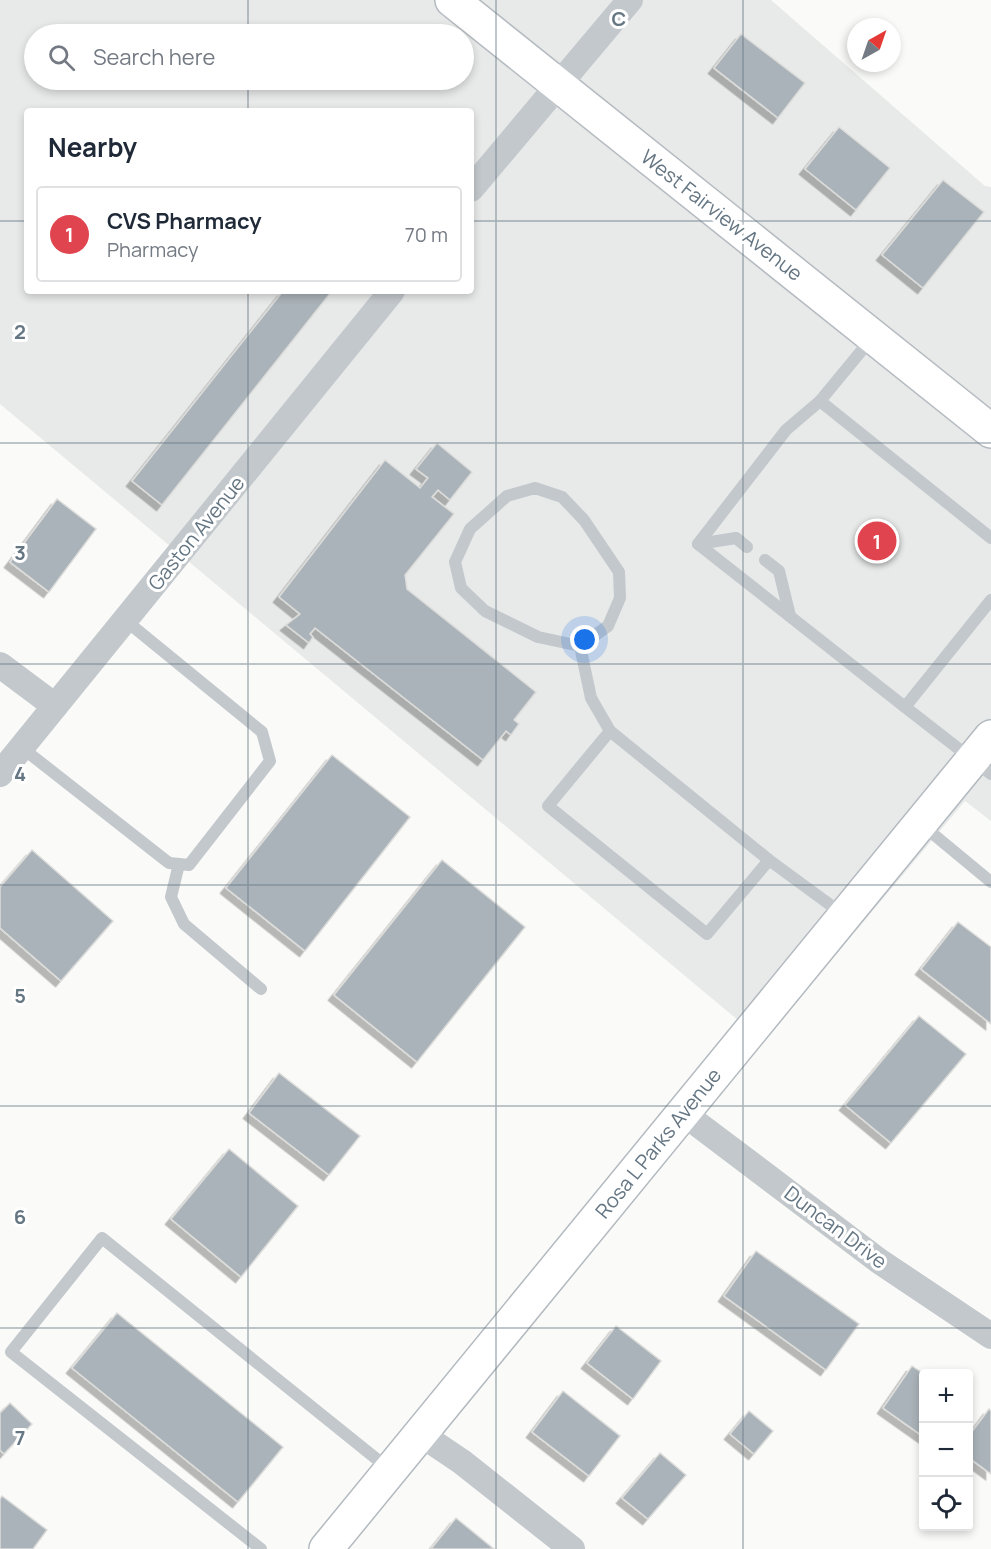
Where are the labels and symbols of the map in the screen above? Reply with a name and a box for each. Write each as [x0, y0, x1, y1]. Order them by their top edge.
text: C [612, 5, 626, 32]
north arrow [847, 18, 901, 72]
street label: West Fairview Avenue [636, 143, 808, 287]
text: 2 [14, 318, 26, 345]
street label: Gaston Avenue [142, 470, 250, 596]
pin: 1 [858, 518, 896, 564]
text: 3 [14, 539, 26, 566]
your location [570, 625, 599, 654]
text: 4 [14, 760, 26, 787]
text: 5 [14, 982, 26, 1009]
street label: Rosa L Parks Avenue [589, 1062, 727, 1224]
street label: Duncan Drive [779, 1180, 893, 1274]
text: 6 [14, 1203, 26, 1230]
text: 7 [15, 1424, 25, 1451]

